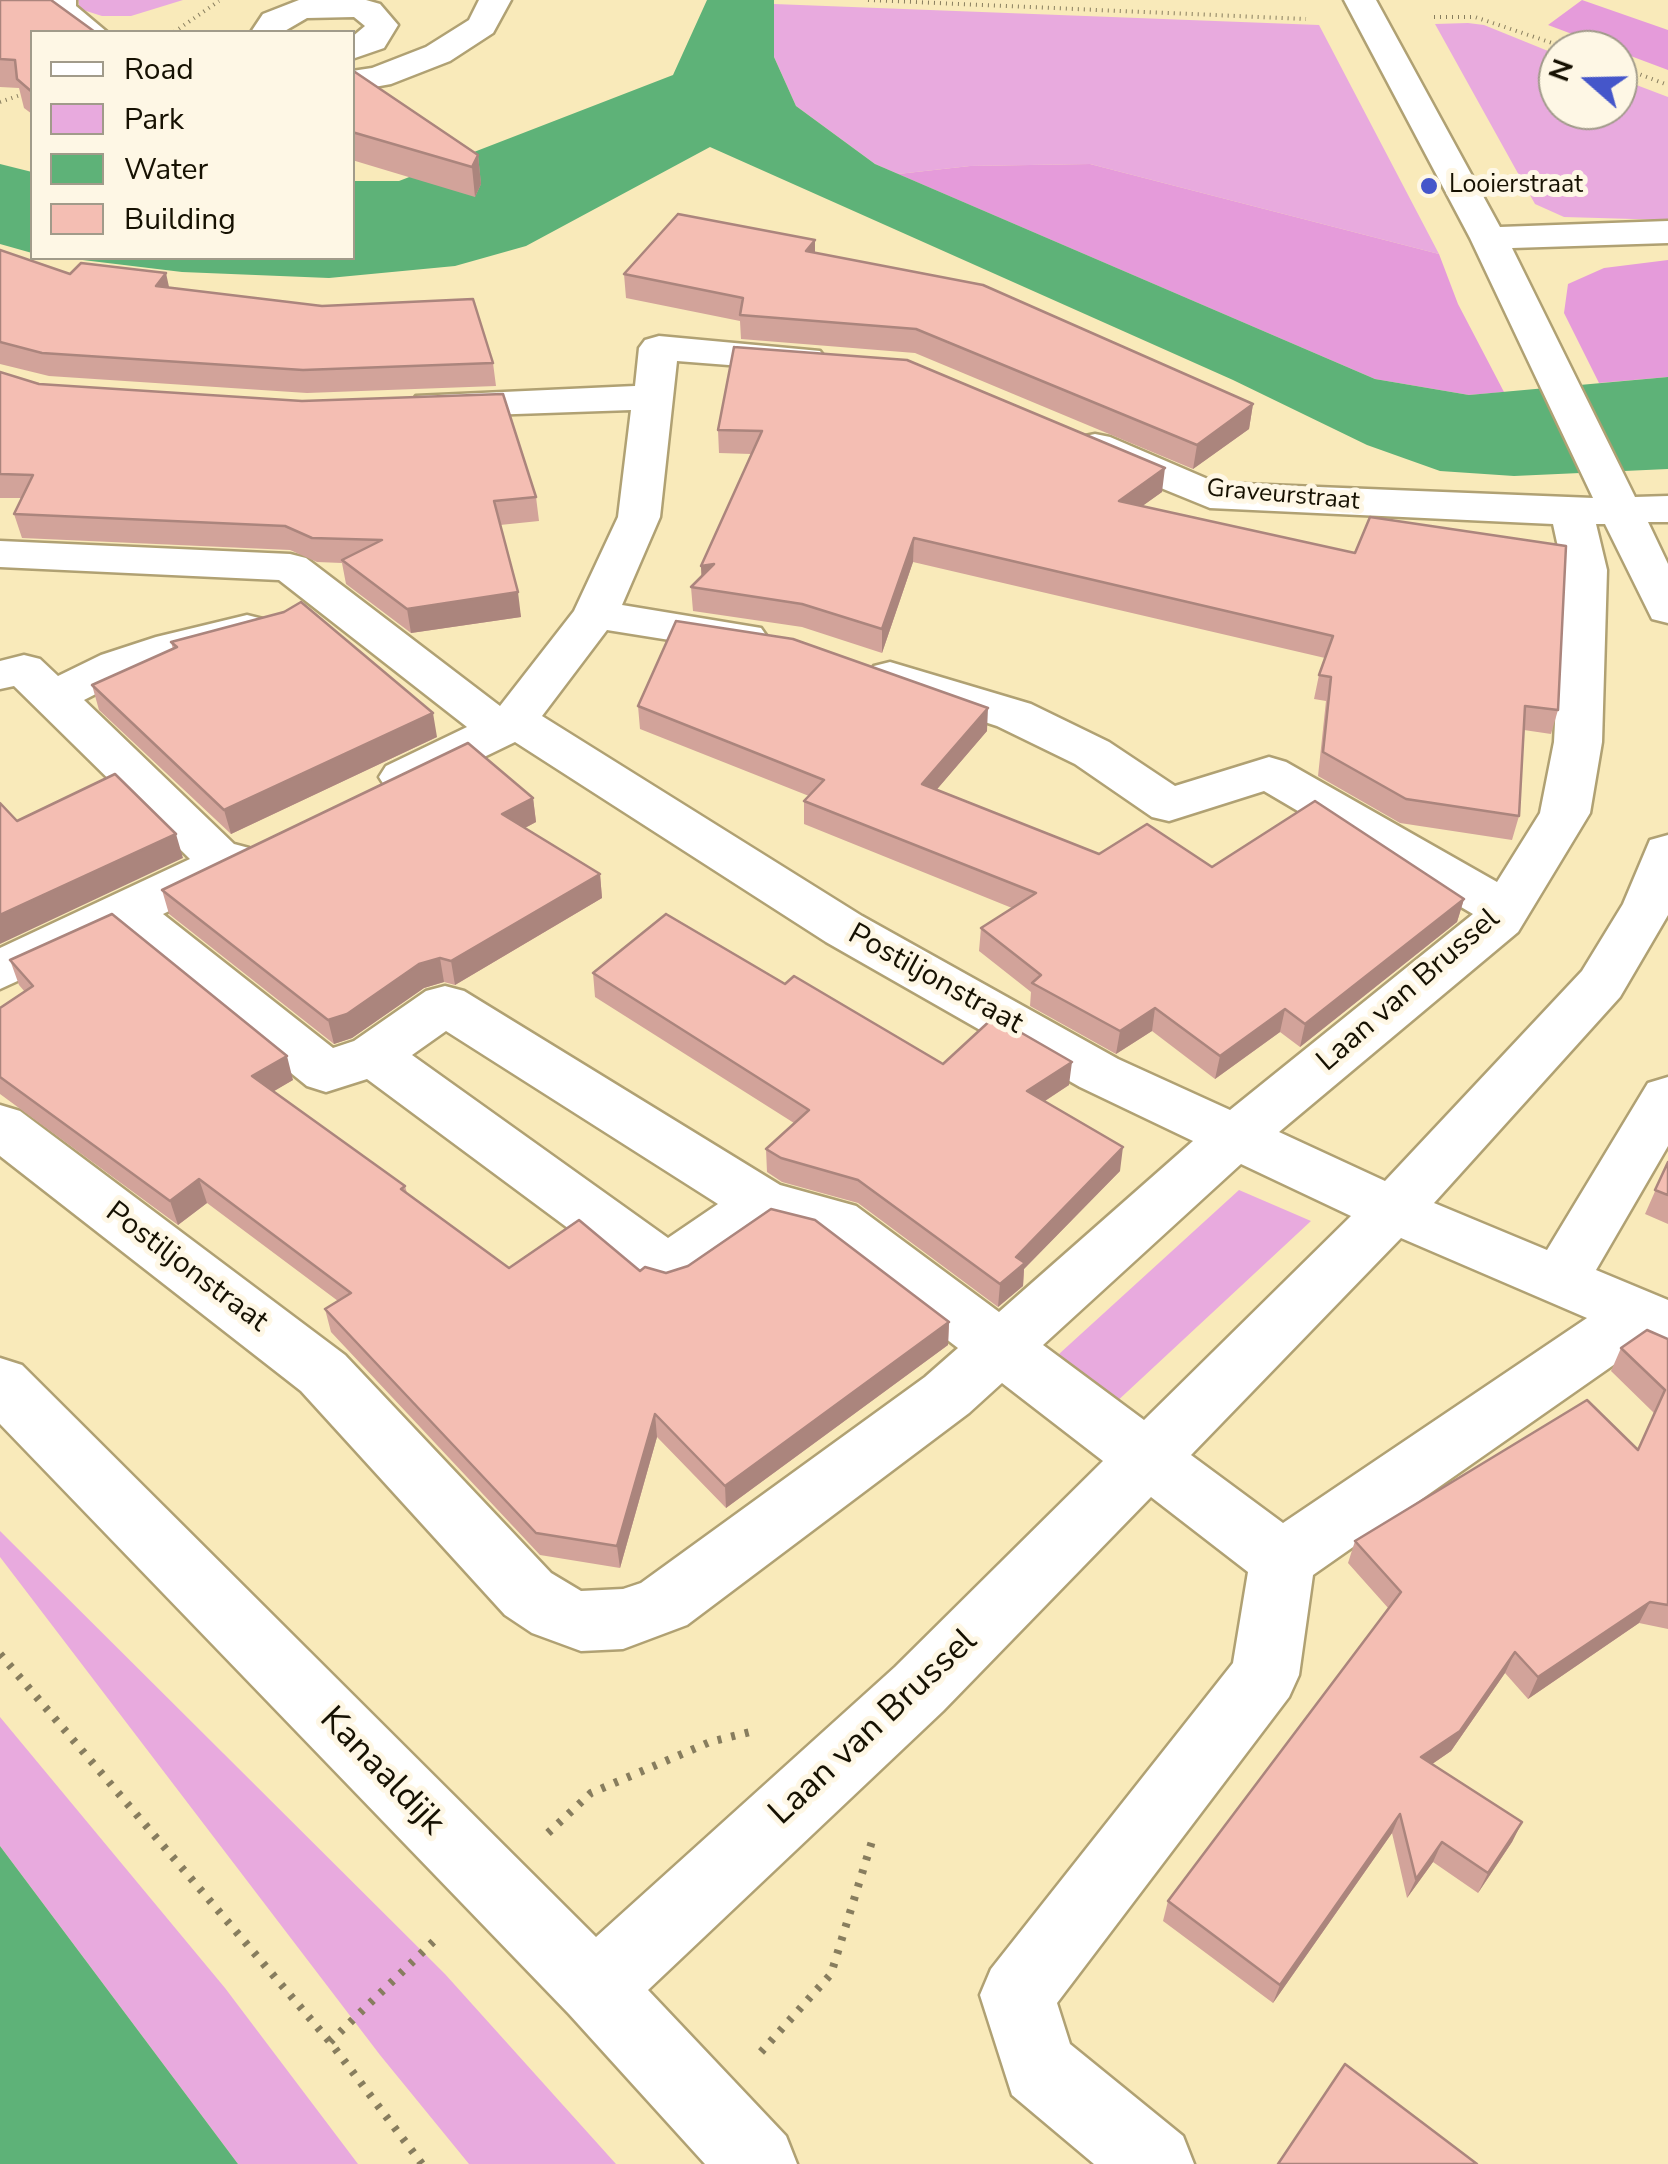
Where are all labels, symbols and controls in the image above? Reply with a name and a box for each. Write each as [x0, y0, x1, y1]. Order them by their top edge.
legend [30, 30, 355, 260]
north arrow [1538, 30, 1638, 130]
text: Road [124, 49, 194, 90]
text: N [1540, 54, 1583, 87]
text: Park [124, 99, 184, 140]
text: Water [124, 149, 208, 190]
place label: Looierstraat [1449, 171, 1583, 201]
marker: Looierstraat [1418, 175, 1440, 197]
text: Building [124, 199, 236, 240]
street label: Graveurstraat [1205, 474, 1361, 518]
street label: Laan van Brussel [1310, 902, 1508, 1080]
street label: Postiljonstraat [841, 917, 1029, 1043]
street label: Postiljonstraat [98, 1195, 274, 1341]
street label: Laan van Brussel [761, 1621, 987, 1835]
street label: Kanaaldijk [310, 1699, 452, 1845]

